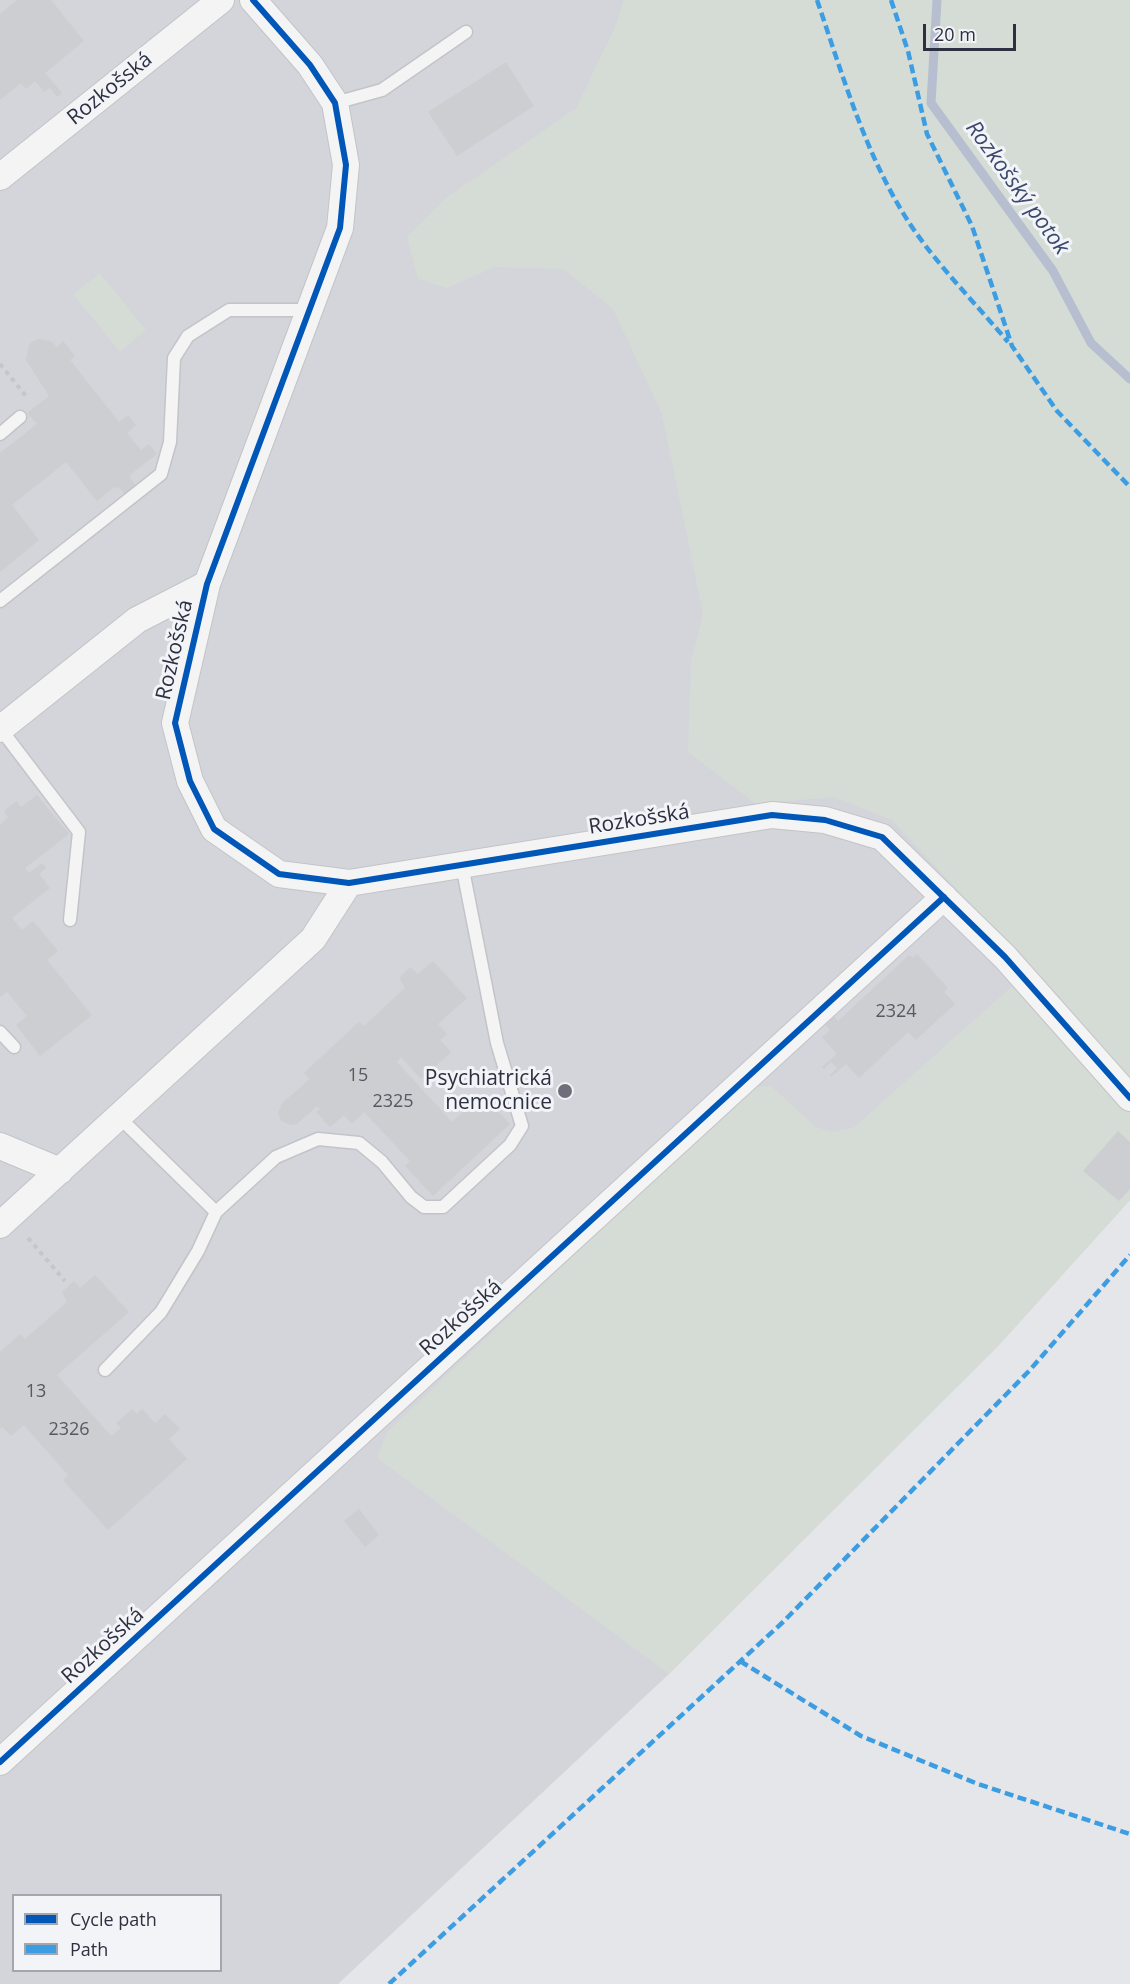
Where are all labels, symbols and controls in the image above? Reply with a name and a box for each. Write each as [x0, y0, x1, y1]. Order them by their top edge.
scale bar [926, 12, 1019, 50]
text: 20 m [934, 22, 976, 46]
street label: Rozkošská [63, 47, 157, 131]
water label: Rozkošský potok [960, 116, 1074, 260]
street label: Rozkošská [151, 598, 199, 702]
street label: Rozkošská [587, 800, 691, 840]
house number: 2324 [875, 1001, 917, 1023]
house number: 15 [348, 1065, 368, 1087]
place label: Psychiatrická nemocnice [425, 1066, 552, 1116]
marker: Psychiatrická nemocnice [556, 1082, 574, 1100]
house number: 2325 [372, 1091, 414, 1113]
street label: Rozkošská [415, 1275, 507, 1361]
house number: 13 [26, 1381, 46, 1403]
house number: 2326 [48, 1419, 90, 1441]
street label: Rozkošská [57, 1603, 149, 1689]
legend [12, 1894, 222, 1972]
text: Cycle path [70, 1907, 157, 1931]
text: Path [70, 1937, 108, 1961]

